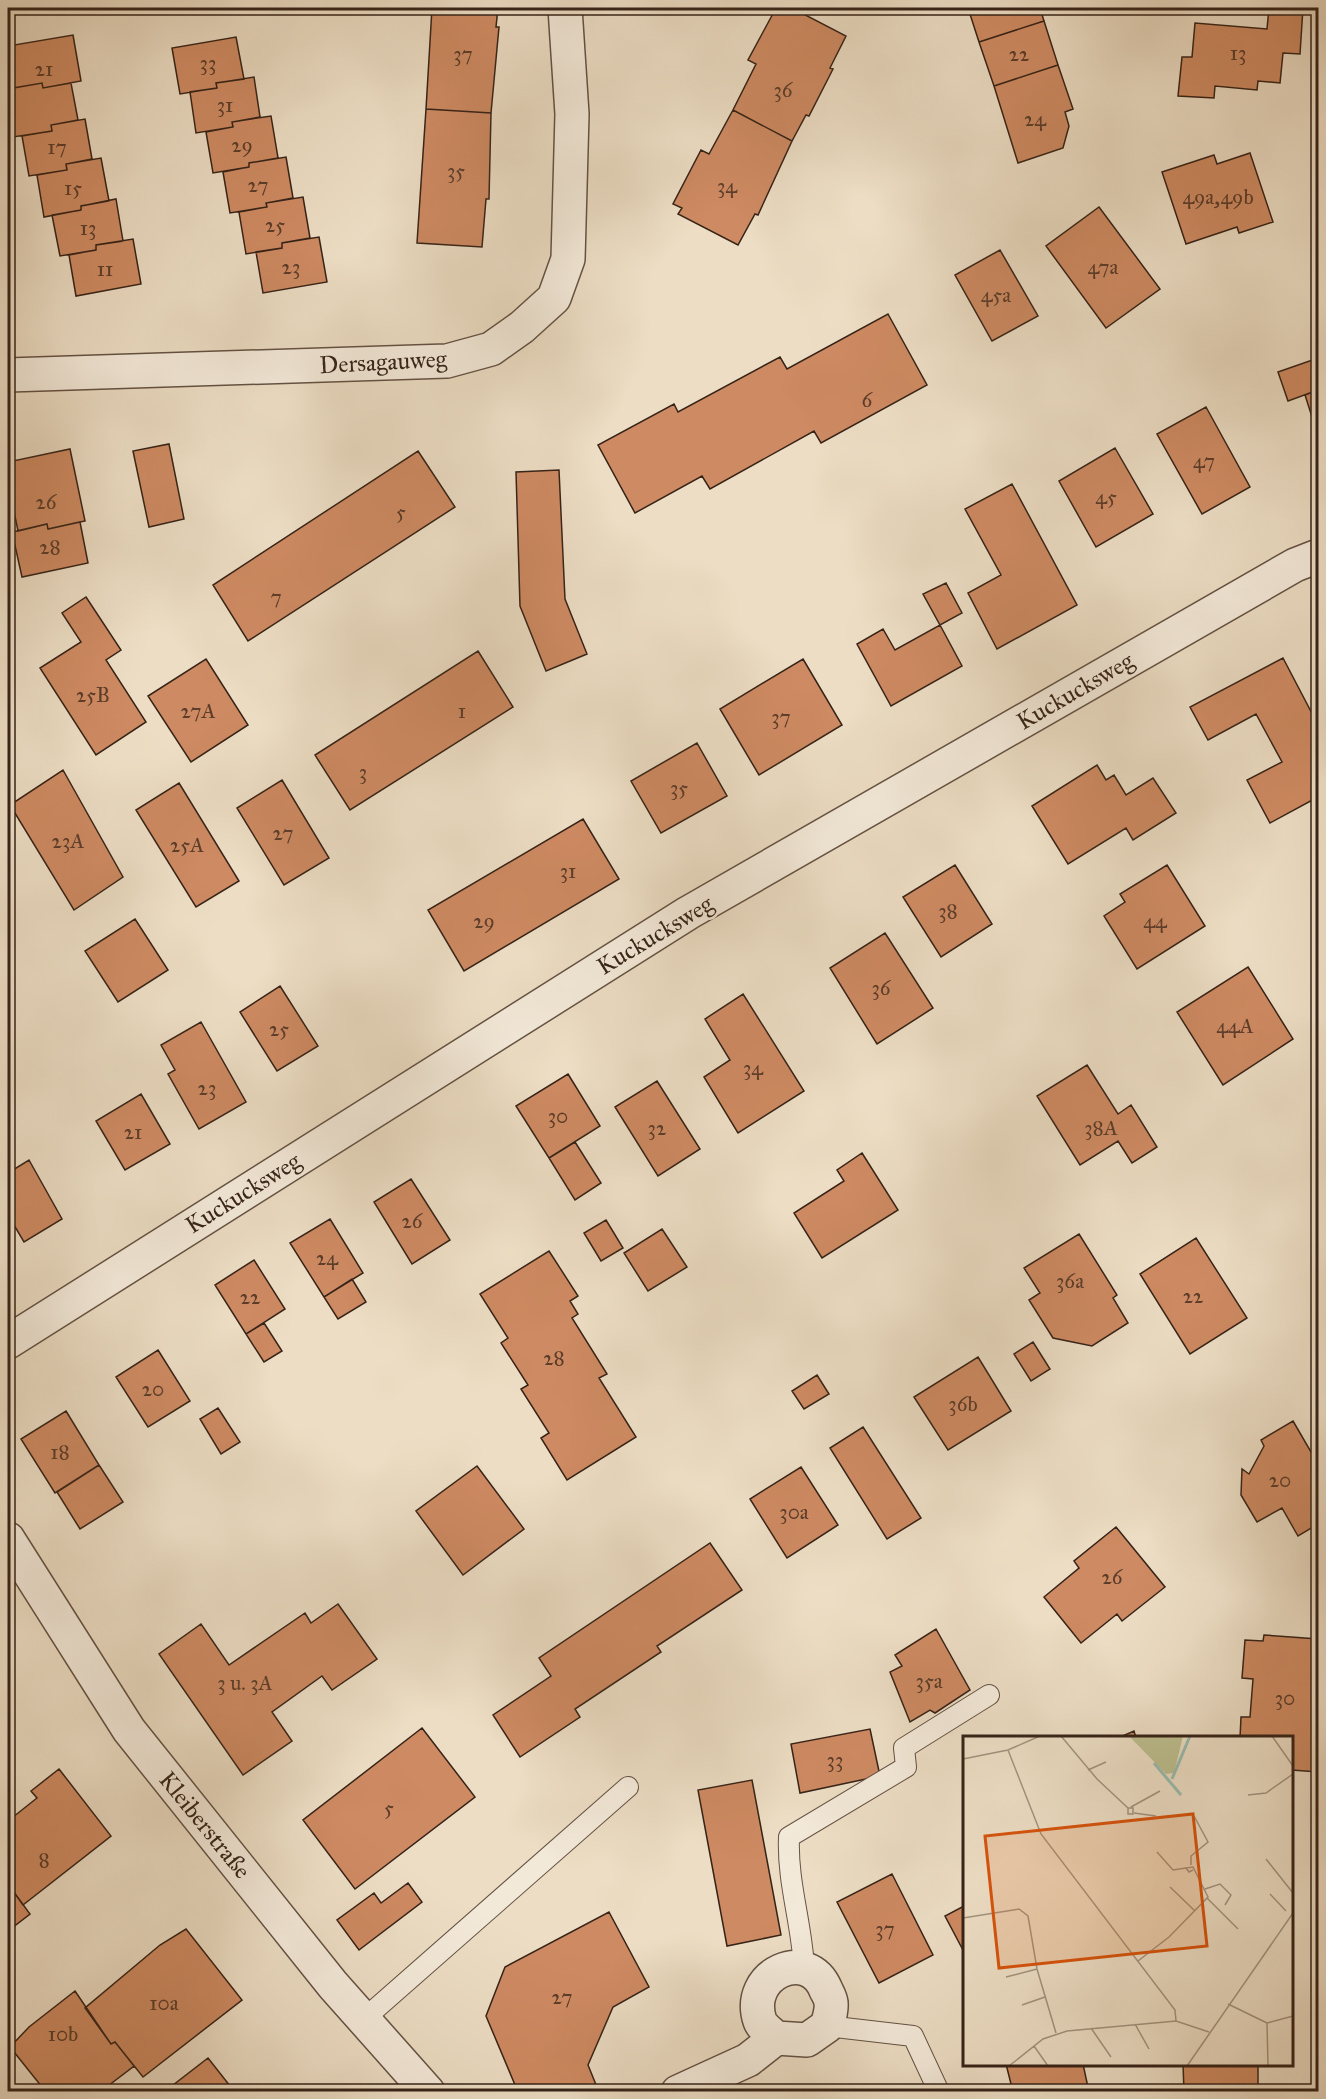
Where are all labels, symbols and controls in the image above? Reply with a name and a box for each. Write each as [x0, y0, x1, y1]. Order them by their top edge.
house number: 13 [1230, 40, 1246, 66]
house number: 37 [453, 41, 473, 67]
house number: 22 [1009, 41, 1030, 67]
house number: 33 [200, 50, 216, 76]
house number: 21 [35, 56, 53, 82]
house number: 36 [773, 77, 794, 103]
house number: 31 [217, 92, 233, 118]
house number: 24 [1024, 106, 1047, 132]
house number: 29 [231, 132, 253, 158]
house number: 17 [47, 134, 67, 160]
house number: 35 [447, 158, 465, 184]
house number: 27 [248, 172, 269, 198]
house number: 34 [717, 173, 738, 199]
house number: 15 [64, 175, 82, 201]
house number: 49a,49b [1182, 184, 1254, 210]
house number: 25 [265, 212, 285, 238]
house number: 13 [80, 215, 96, 241]
house number: 23 [282, 254, 300, 280]
house number: 47a [1088, 254, 1119, 280]
house number: 11 [97, 256, 113, 282]
house number: 45a [981, 282, 1011, 308]
street label: Dersagauweg [319, 344, 448, 380]
house number: 6 [862, 387, 874, 413]
house number: 47 [1193, 448, 1215, 474]
house number: 45 [1095, 484, 1117, 510]
house number: 26 [35, 489, 58, 515]
house number: 5 [396, 499, 406, 525]
house number: 28 [39, 534, 61, 560]
house number: 7 [270, 584, 282, 610]
street label: Kuckucksweg [1011, 645, 1140, 737]
house number: 25B [76, 682, 110, 708]
house number: 27A [180, 698, 216, 724]
house number: 1 [458, 698, 466, 724]
house number: 37 [771, 704, 791, 730]
house number: 3 [359, 759, 367, 785]
house number: 35 [670, 775, 688, 801]
house number: 27 [273, 820, 294, 846]
house number: 23A [52, 828, 84, 854]
house number: 25A [170, 832, 204, 858]
house number: 31 [560, 858, 576, 884]
street label: Kuckucksweg [591, 888, 719, 981]
house number: 38 [938, 898, 958, 924]
house number: 29 [473, 908, 495, 934]
house number: 44 [1143, 908, 1168, 934]
house number: 36 [871, 975, 892, 1001]
house number: 44A [1216, 1013, 1254, 1039]
house number: 25 [269, 1016, 289, 1042]
house number: 34 [743, 1055, 764, 1081]
house number: 23 [198, 1075, 216, 1101]
house number: 30 [548, 1103, 568, 1129]
house number: 32 [648, 1115, 667, 1141]
house number: 38A [1084, 1115, 1118, 1141]
house number: 21 [124, 1119, 142, 1145]
street label: Kuckucksweg [180, 1145, 307, 1240]
house number: 26 [401, 1208, 424, 1234]
house number: 24 [316, 1245, 339, 1271]
house number: 36a [1056, 1268, 1084, 1294]
house number: 22 [1183, 1283, 1204, 1309]
house number: 22 [240, 1284, 261, 1310]
house number: 28 [543, 1345, 565, 1371]
house number: 20 [142, 1376, 164, 1402]
house number: 36b [948, 1391, 978, 1417]
house number: 18 [50, 1439, 70, 1465]
house number: 20 [1269, 1467, 1291, 1493]
house number: 30a [779, 1499, 809, 1525]
house number: 26 [1101, 1564, 1124, 1590]
house number: 35a [915, 1668, 943, 1694]
house number: 3 u. 3A [217, 1670, 273, 1696]
house number: 30 [1275, 1685, 1295, 1711]
inset map [963, 1736, 1293, 2066]
house number: 33 [827, 1747, 843, 1773]
street label: Kleiberstraße [153, 1765, 257, 1885]
house number: 5 [384, 1795, 394, 1821]
house number: 8 [38, 1847, 50, 1873]
house number: 37 [875, 1916, 895, 1942]
house number: 27 [552, 1984, 573, 2010]
house number: 10a [149, 1990, 179, 2016]
house number: 10b [48, 2021, 78, 2047]

